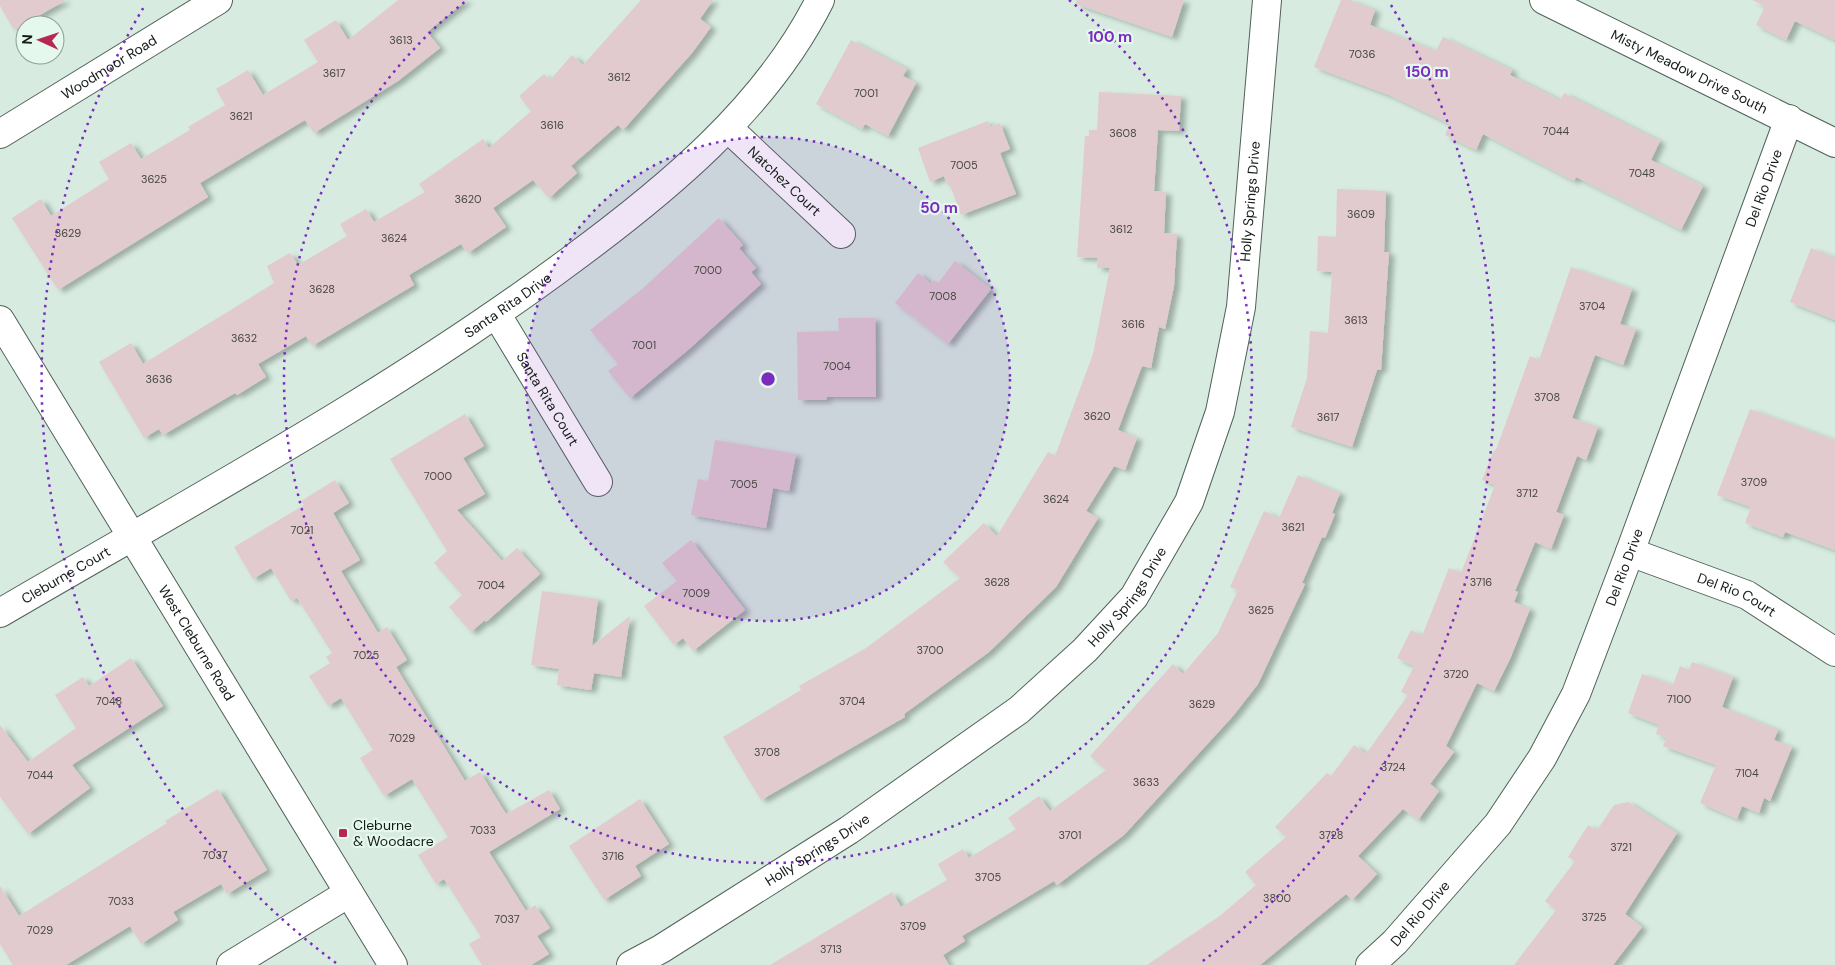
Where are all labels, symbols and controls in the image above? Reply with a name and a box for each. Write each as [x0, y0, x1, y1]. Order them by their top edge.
north arrow [15, 15, 65, 65]
street label: Misty Meadow Drive South [1608, 25, 1771, 118]
text: 100 m [1088, 27, 1132, 47]
street label: Woodmoor Road [58, 31, 160, 103]
house number: 3613 [389, 33, 413, 47]
text: N [18, 34, 36, 45]
house number: 7036 [1349, 47, 1375, 61]
text: 150 m [1406, 62, 1449, 82]
house number: 3617 [323, 66, 345, 80]
house number: 3612 [607, 70, 631, 84]
house number: 7001 [854, 86, 878, 100]
house number: 3621 [230, 109, 252, 123]
house number: 3616 [540, 118, 564, 132]
house number: 7044 [1543, 124, 1570, 138]
house number: 3608 [1109, 126, 1137, 140]
street label: Holly Springs Drive [1236, 140, 1264, 262]
street label: Natchez Court [744, 142, 825, 220]
street label: Del Rio Drive [1741, 147, 1786, 229]
house number: 7005 [950, 158, 978, 172]
house number: 7048 [1629, 166, 1655, 180]
house number: 3625 [141, 172, 167, 186]
house number: 3620 [455, 192, 481, 206]
text: 50 m [920, 198, 958, 218]
house number: 3609 [1347, 207, 1375, 221]
house number: 3612 [1109, 222, 1133, 236]
house number: 3629 [55, 226, 81, 240]
house number: 3624 [381, 231, 407, 245]
house number: 7000 [694, 263, 722, 277]
street label: Santa Rita Drive [461, 268, 555, 342]
house number: 3628 [309, 282, 335, 296]
house number: 7008 [929, 289, 957, 303]
house number: 3704 [1579, 299, 1605, 313]
house number: 3613 [1344, 313, 1368, 327]
house number: 3616 [1121, 317, 1145, 331]
house number: 3632 [231, 331, 257, 345]
house number: 7001 [632, 338, 656, 352]
street label: Santa Rita Court [513, 349, 583, 449]
house number: 7004 [823, 359, 851, 373]
centre of rings [759, 370, 777, 388]
house number: 3636 [146, 372, 172, 386]
house number: 3708 [1534, 390, 1560, 404]
house number: 3620 [1084, 409, 1110, 423]
house number: 3617 [1317, 410, 1339, 424]
house number: 7000 [424, 469, 452, 483]
house number: 3709 [1741, 475, 1767, 489]
house number: 7005 [730, 477, 758, 491]
house number: 3712 [1516, 486, 1538, 500]
house number: 3624 [1043, 492, 1069, 506]
house number: 3621 [1282, 520, 1304, 534]
house number: 7021 [291, 523, 313, 537]
street label: Del Rio Drive [1601, 526, 1647, 608]
street label: Cleburne Court [18, 542, 113, 608]
street label: Holly Springs Drive [1084, 544, 1170, 650]
street label: Del Rio Court [1695, 569, 1780, 620]
house number: 3628 [984, 575, 1010, 589]
house number: 3716 [1470, 575, 1492, 589]
house number: 7004 [477, 578, 505, 592]
street label: West Cleburne Road [155, 582, 239, 704]
house number: 7009 [682, 586, 710, 600]
house number: 3625 [1248, 603, 1274, 617]
house number: 3700 [916, 643, 944, 657]
house number: 7025 [353, 648, 379, 662]
house number: 3720 [1443, 667, 1469, 681]
house number: 7100 [1667, 692, 1691, 706]
house number: 7048 [96, 694, 122, 708]
house number: 3704 [839, 694, 865, 708]
house number: 3629 [1189, 697, 1215, 711]
house number: 7029 [389, 731, 415, 745]
house number: 3708 [754, 745, 780, 759]
house number: 3724 [1381, 760, 1406, 774]
house number: 7104 [1735, 766, 1759, 780]
house number: 7044 [27, 768, 54, 782]
house number: 3633 [1133, 775, 1159, 789]
street label: Holly Springs Drive [761, 809, 873, 890]
place label: Cleburne & Woodacre [353, 816, 434, 850]
house number: 7033 [470, 823, 496, 837]
marker: Cleburne & Woodacre [337, 827, 349, 839]
house number: 3701 [1059, 828, 1082, 842]
house number: 3728 [1319, 828, 1343, 842]
house number: 3721 [1610, 840, 1632, 854]
house number: 7037 [202, 848, 228, 862]
house number: 3716 [602, 849, 624, 863]
house number: 3705 [975, 870, 1001, 884]
street label: Del Rio Drive [1386, 877, 1454, 950]
house number: 3800 [1263, 891, 1291, 905]
house number: 7033 [108, 894, 134, 908]
house number: 3725 [1582, 910, 1607, 924]
house number: 7037 [494, 912, 520, 926]
house number: 3709 [900, 919, 926, 933]
house number: 7029 [27, 923, 53, 937]
house number: 3713 [820, 942, 842, 956]

